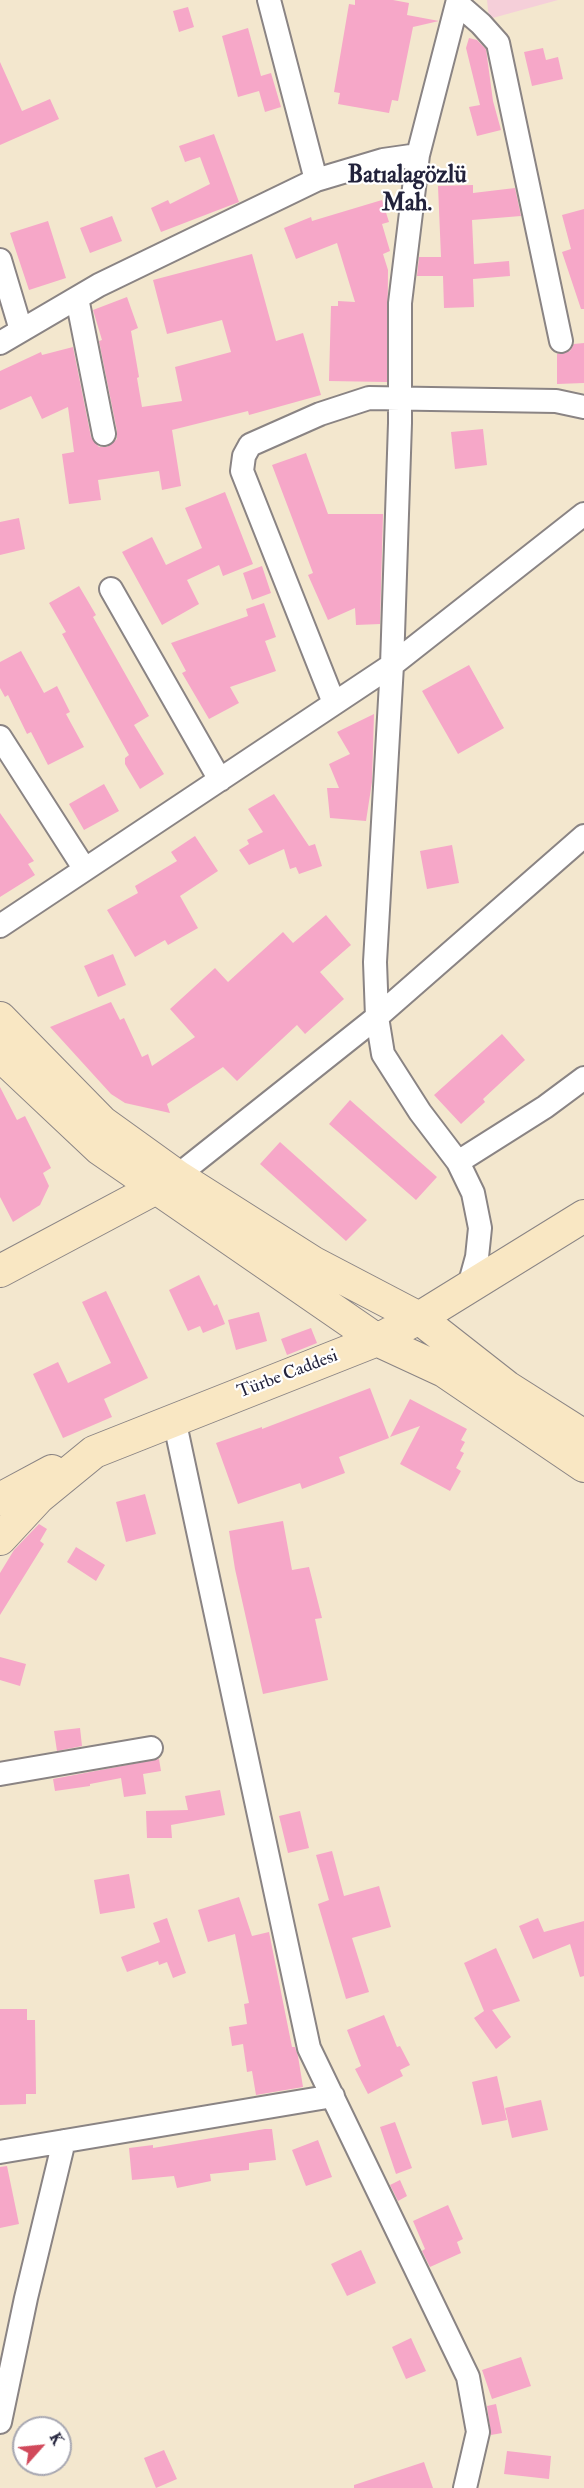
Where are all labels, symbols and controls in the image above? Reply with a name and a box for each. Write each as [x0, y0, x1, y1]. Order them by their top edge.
district label: Batıalagözlü Mah. [347, 163, 467, 219]
street label: Türbe Caddesi [235, 1346, 341, 1404]
north arrow [12, 2416, 72, 2476]
text: K [45, 2429, 68, 2448]

